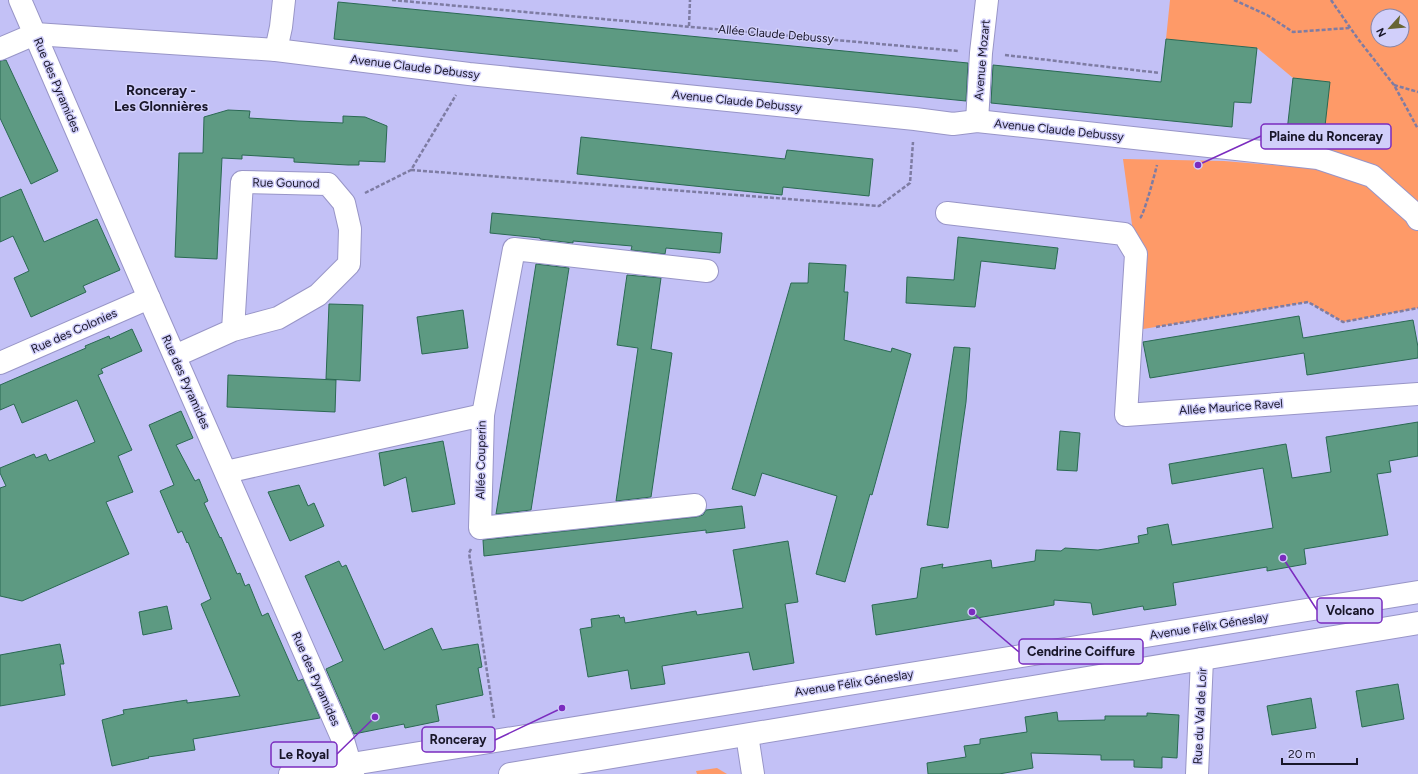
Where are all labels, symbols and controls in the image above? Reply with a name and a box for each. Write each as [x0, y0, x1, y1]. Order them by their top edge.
north arrow [1370, 8, 1410, 48]
street label: Avenue Mozart [971, 18, 993, 101]
street label: Allée Claude Debussy [718, 22, 835, 46]
text: N [1374, 26, 1389, 39]
street label: Rue des Pyramides [31, 36, 83, 135]
street label: Avenue Claude Debussy [350, 52, 481, 82]
district label: Ronceray - Les Glonnières [114, 82, 209, 115]
street label: Avenue Claude Debussy [672, 87, 803, 115]
street label: Avenue Claude Debussy [994, 116, 1125, 144]
callout: Plaine du Ronceray [1261, 124, 1391, 149]
text: Plaine du Ronceray [1269, 129, 1384, 144]
street label: Rue Gounod [252, 175, 320, 191]
street label: Rue des Colonies [29, 306, 120, 356]
street label: Rue des Pyramides [159, 333, 213, 432]
street label: Allée Maurice Ravel [1179, 396, 1283, 418]
street label: Allée Couperin [473, 420, 489, 500]
callout: Volcano [1317, 598, 1382, 623]
text: Volcano [1326, 603, 1375, 618]
street label: Avenue Félix Géneslay [1149, 610, 1270, 642]
street label: Rue des Pyramides [289, 630, 343, 729]
callout: Cendrine Coiffure [1019, 639, 1143, 664]
text: Cendrine Coiffure [1027, 644, 1135, 659]
street label: Avenue Félix Géneslay [794, 667, 915, 699]
street label: Rue du Val de Loir [1190, 667, 1210, 765]
callout: Ronceray [422, 727, 495, 752]
text: Ronceray [430, 732, 487, 747]
scale bar [1282, 740, 1357, 766]
callout: Le Royal [271, 742, 337, 767]
text: Le Royal [279, 747, 329, 762]
text: 20 m [1288, 747, 1316, 761]

